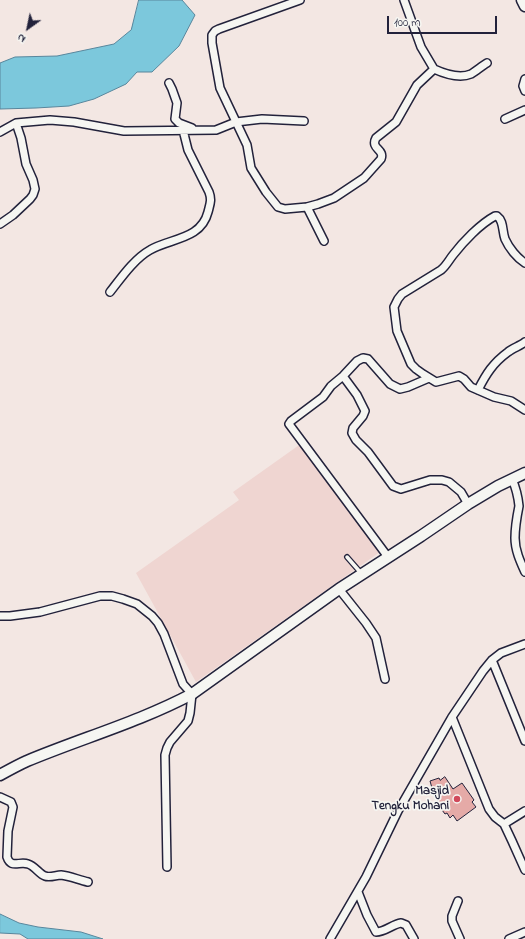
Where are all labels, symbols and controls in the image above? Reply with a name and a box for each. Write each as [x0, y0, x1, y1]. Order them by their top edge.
north arrow [8, 8, 48, 48]
scale bar [389, 8, 499, 34]
text: 100 m [394, 14, 421, 32]
text: N [14, 29, 29, 47]
place label: Masjid Tengku Mohani [371, 784, 449, 815]
marker: Masjid Tengku Mohani [452, 794, 462, 804]

